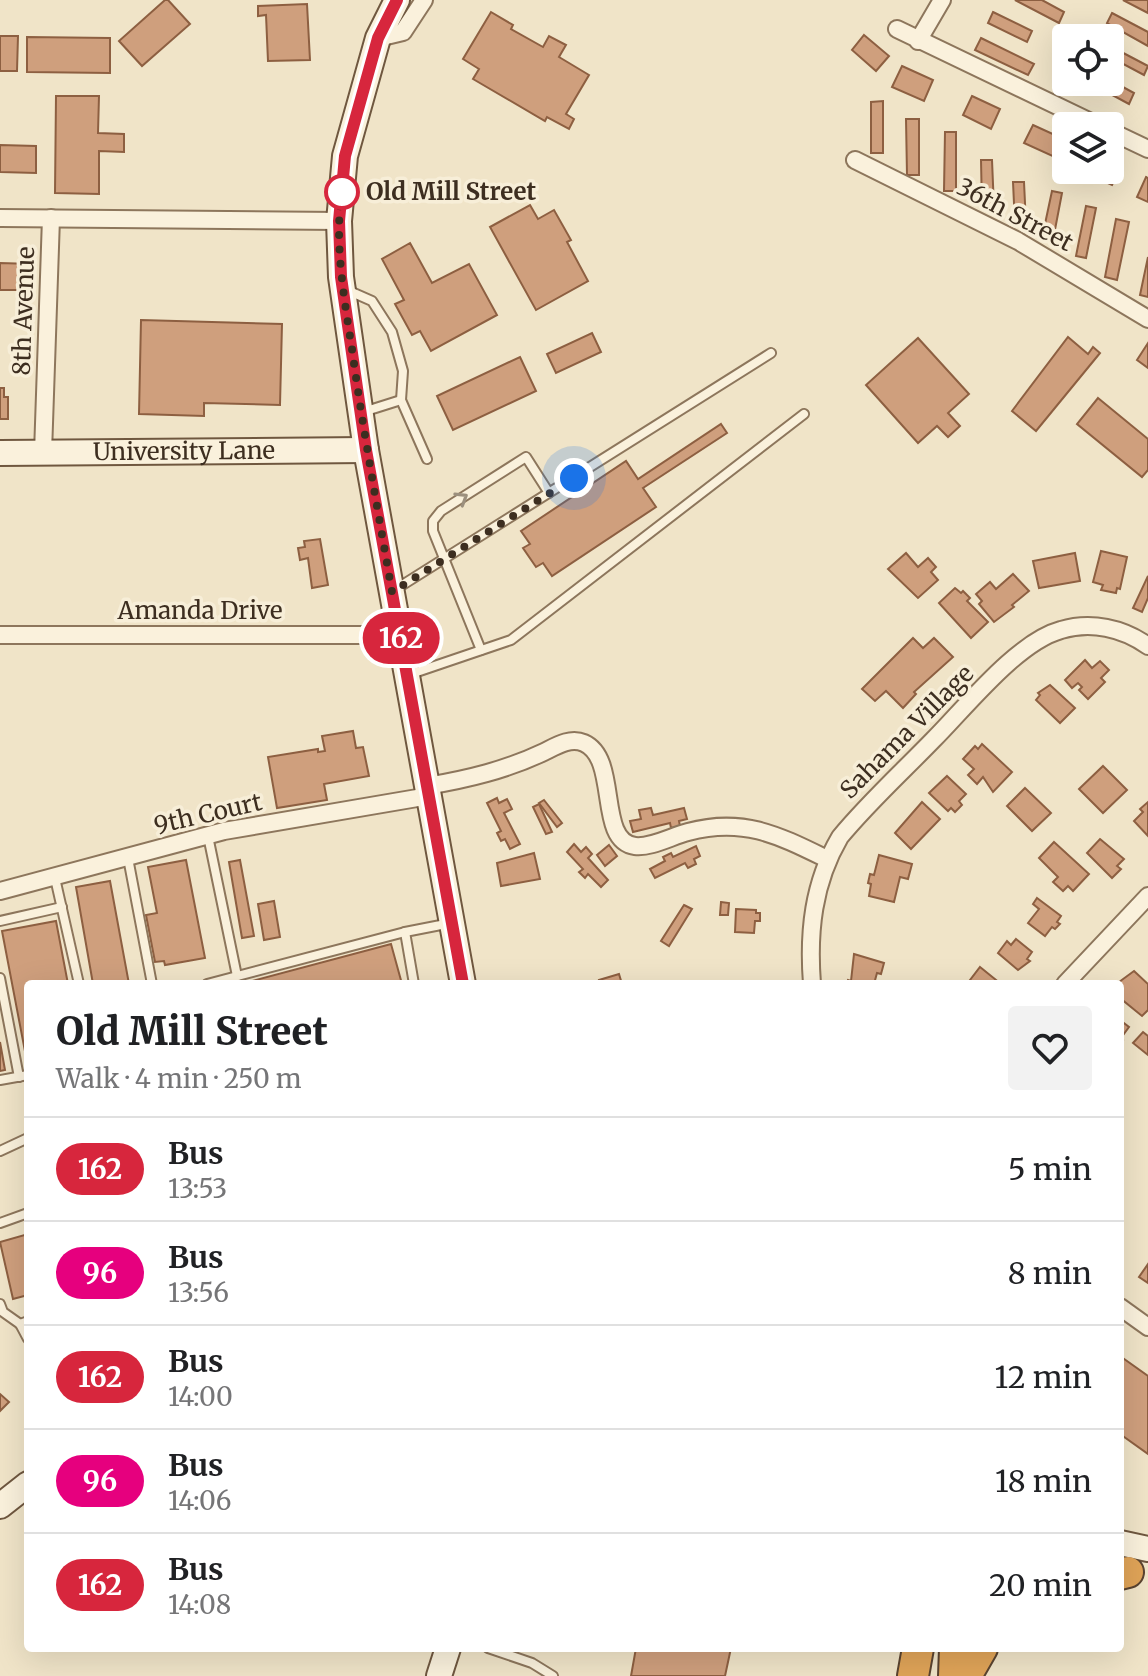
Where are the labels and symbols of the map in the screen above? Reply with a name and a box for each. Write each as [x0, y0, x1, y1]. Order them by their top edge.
street label: 36th Street [952, 171, 1079, 258]
marker: Old Mill Street [325, 175, 359, 209]
place label: Old Mill Street [366, 176, 536, 207]
street label: 8th Avenue [6, 246, 41, 376]
street label: University Lane [93, 435, 275, 467]
your location [554, 458, 594, 498]
one-way arrow [453, 492, 468, 507]
street label: Amanda Drive [116, 595, 283, 626]
line badge: 162 [355, 612, 447, 664]
street label: Sahama Village [833, 658, 980, 805]
street label: 9th Court [151, 786, 265, 841]

